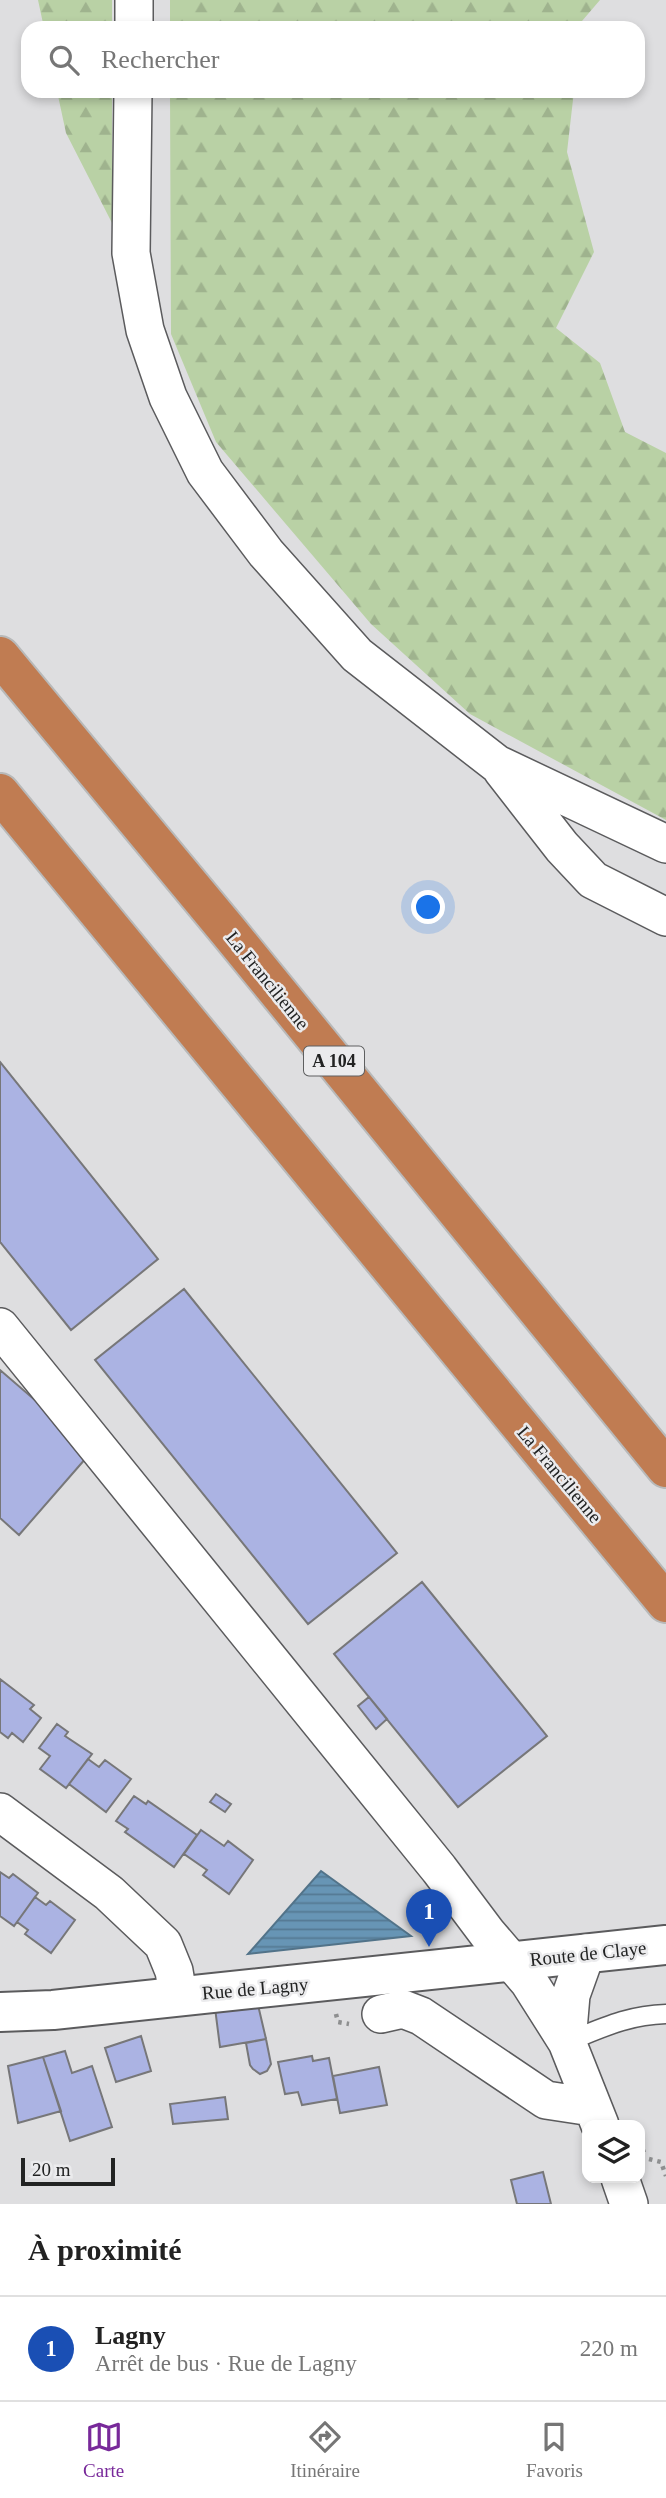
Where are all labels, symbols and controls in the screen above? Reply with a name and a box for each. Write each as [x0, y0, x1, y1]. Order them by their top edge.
search box [21, 21, 645, 98]
icon: search [45, 41, 83, 79]
text: Rechercher [101, 45, 219, 74]
your location [411, 890, 445, 924]
street label: La Francilienne [222, 927, 313, 1033]
road number: A 104 [304, 1046, 364, 1076]
street label: La Francilienne [513, 1422, 606, 1527]
pin: 1 [406, 1889, 452, 1947]
street label: Route de Claye [529, 1937, 647, 1970]
street label: Rue de Lagny [201, 1973, 310, 2004]
map controls [582, 2120, 645, 2183]
button: layers [582, 2120, 645, 2183]
scale bar [21, 2155, 116, 2187]
text: 20 m [32, 2159, 71, 2180]
text: À proximité [28, 2233, 182, 2266]
text: Lagny [95, 2321, 166, 2350]
text: 1 [45, 2336, 57, 2361]
text: 220 m [580, 2336, 638, 2361]
text: Arrêt de bus · Rue de Lagny [95, 2351, 357, 2376]
tab: Carte [83, 2418, 124, 2482]
tab: Itinéraire [290, 2418, 360, 2482]
tab: Favoris [526, 2418, 583, 2482]

